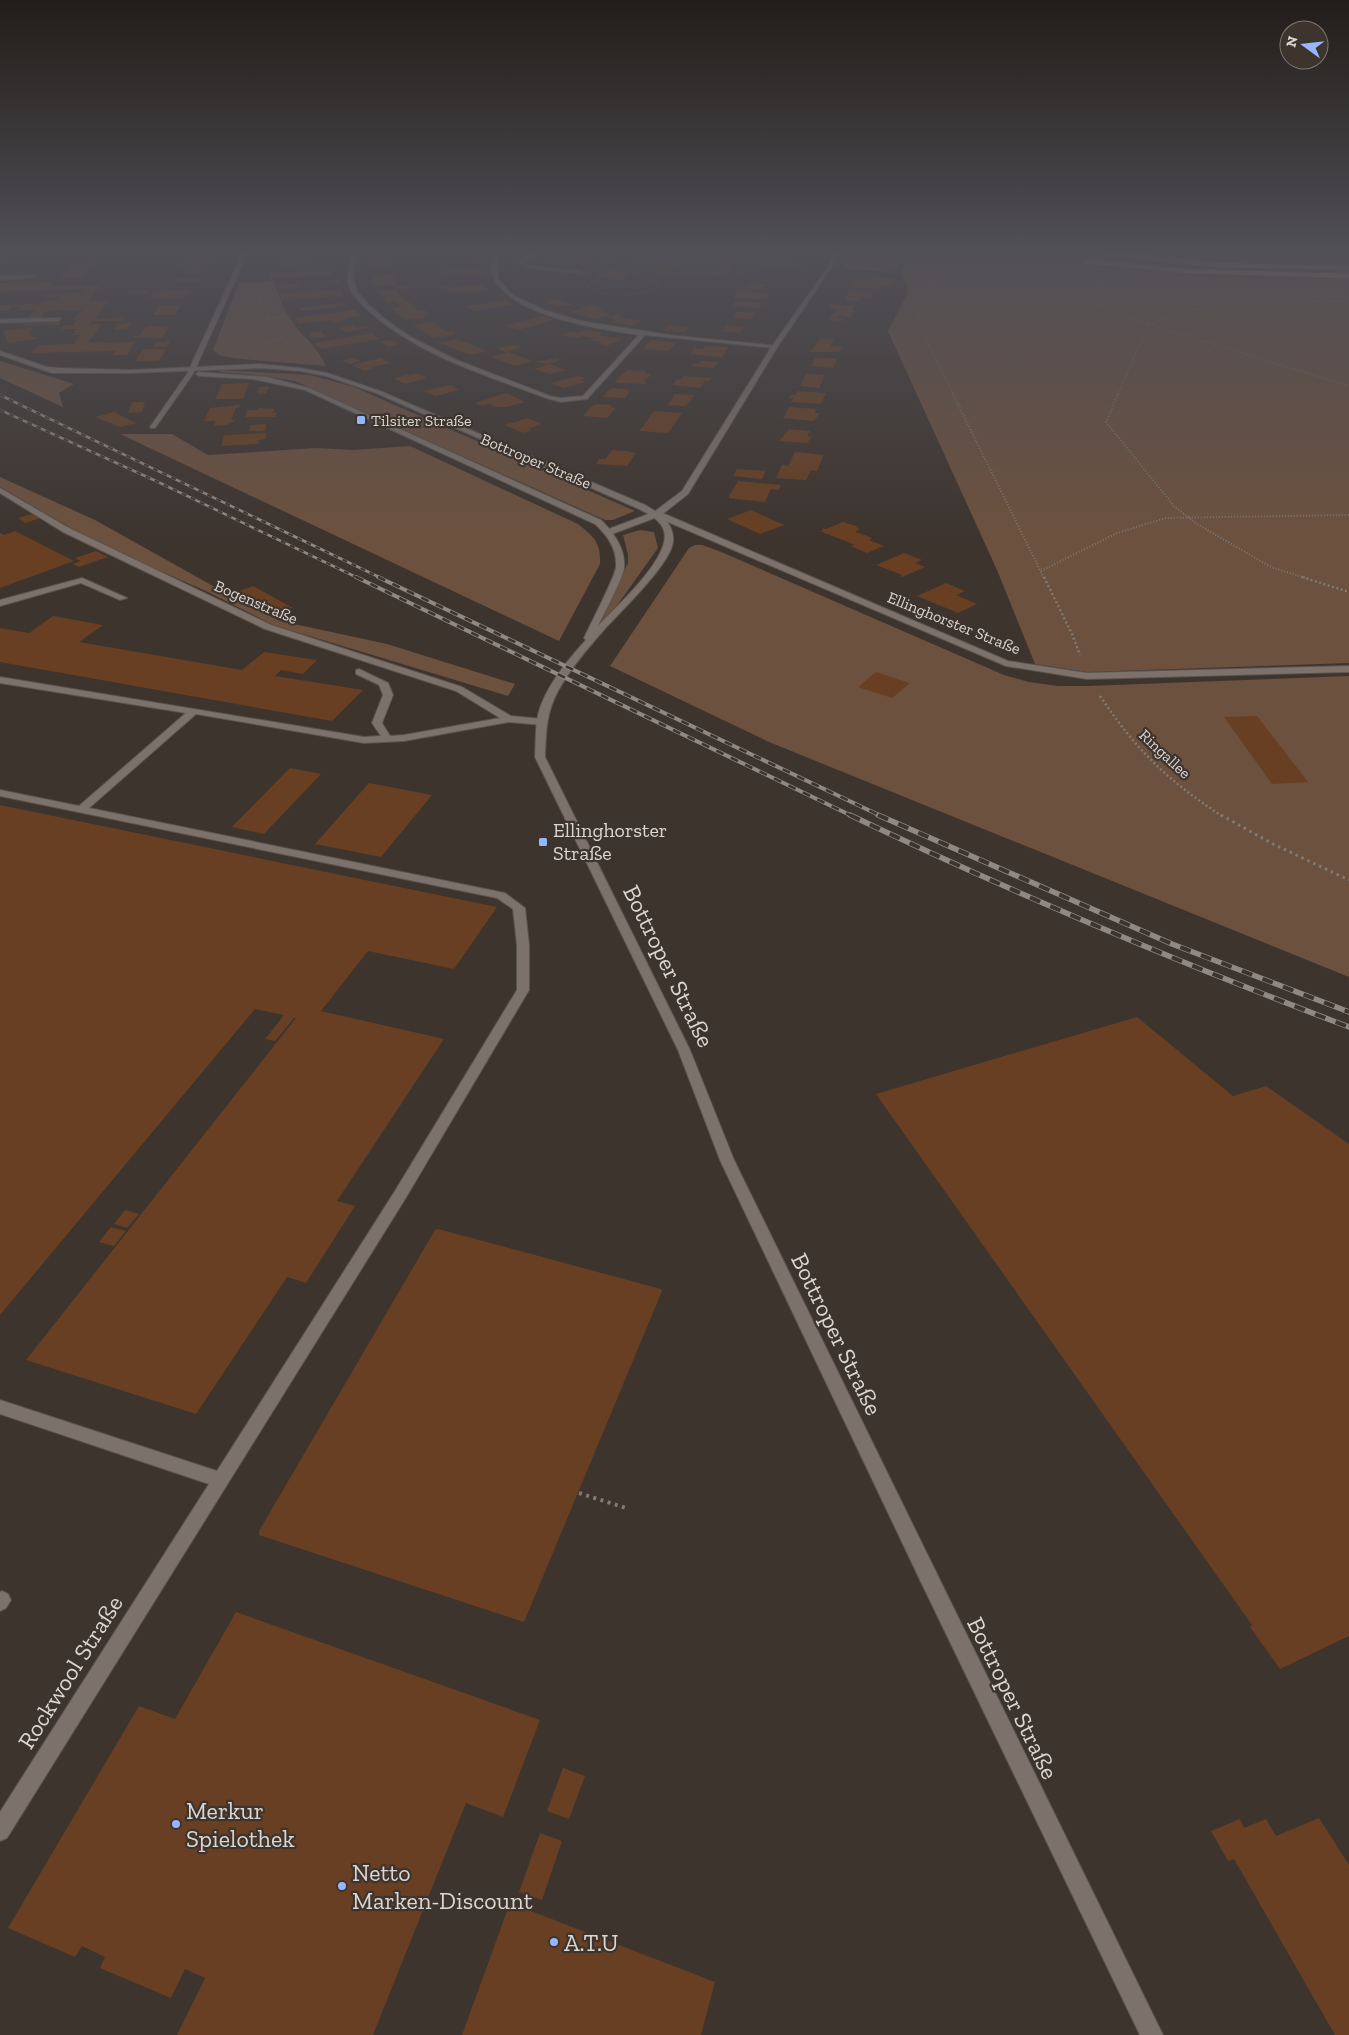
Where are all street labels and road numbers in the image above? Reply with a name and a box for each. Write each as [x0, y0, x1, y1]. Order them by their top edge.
street label: Bottroper Straße [478, 429, 594, 493]
street label: Bogenstraße [211, 576, 301, 628]
street label: Ellinghorster Straße [885, 588, 1023, 658]
street label: Ringallee [1135, 725, 1195, 783]
street label: Bottroper Straße [617, 880, 721, 1052]
street label: Bottroper Straße [785, 1248, 889, 1420]
street label: Rockwool Straße [11, 1590, 129, 1754]
street label: Bottroper Straße [961, 1612, 1065, 1784]

